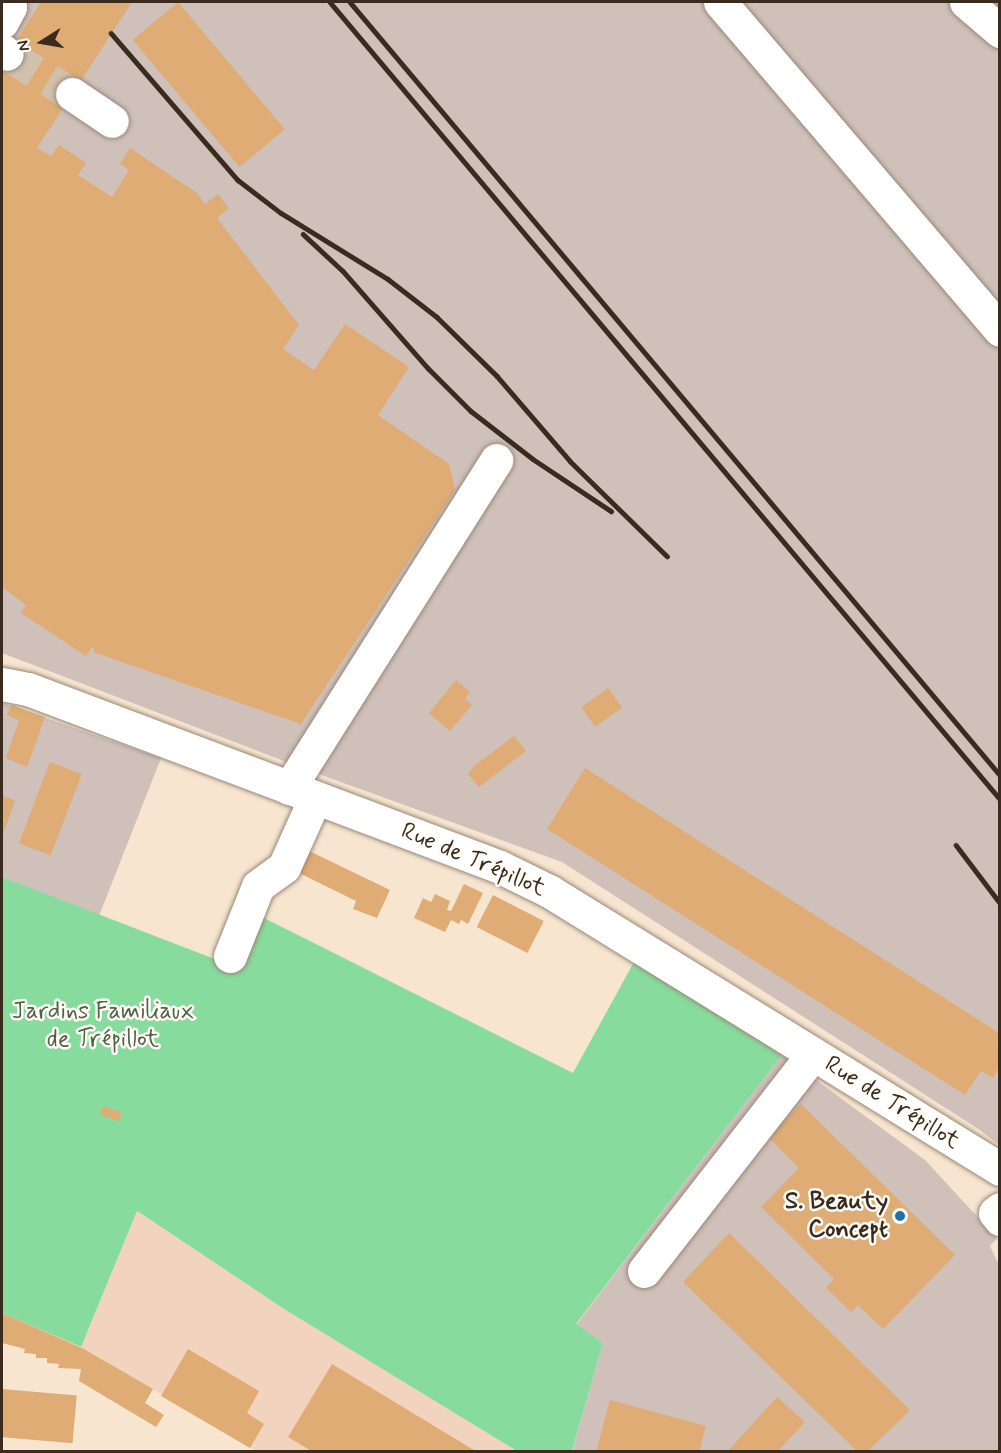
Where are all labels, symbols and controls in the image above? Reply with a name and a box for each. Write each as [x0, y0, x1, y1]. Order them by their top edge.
north arrow [12, 12, 72, 72]
text: N [13, 38, 35, 53]
street label: Rue de Trépillot [398, 817, 548, 903]
park label: Jardins Familiaux de Trépillot [11, 998, 195, 1054]
street label: Rue de Trépillot [820, 1051, 964, 1155]
place label: S. Beauty Concept [785, 1188, 888, 1244]
marker: S. Beauty Concept [893, 1209, 907, 1223]

